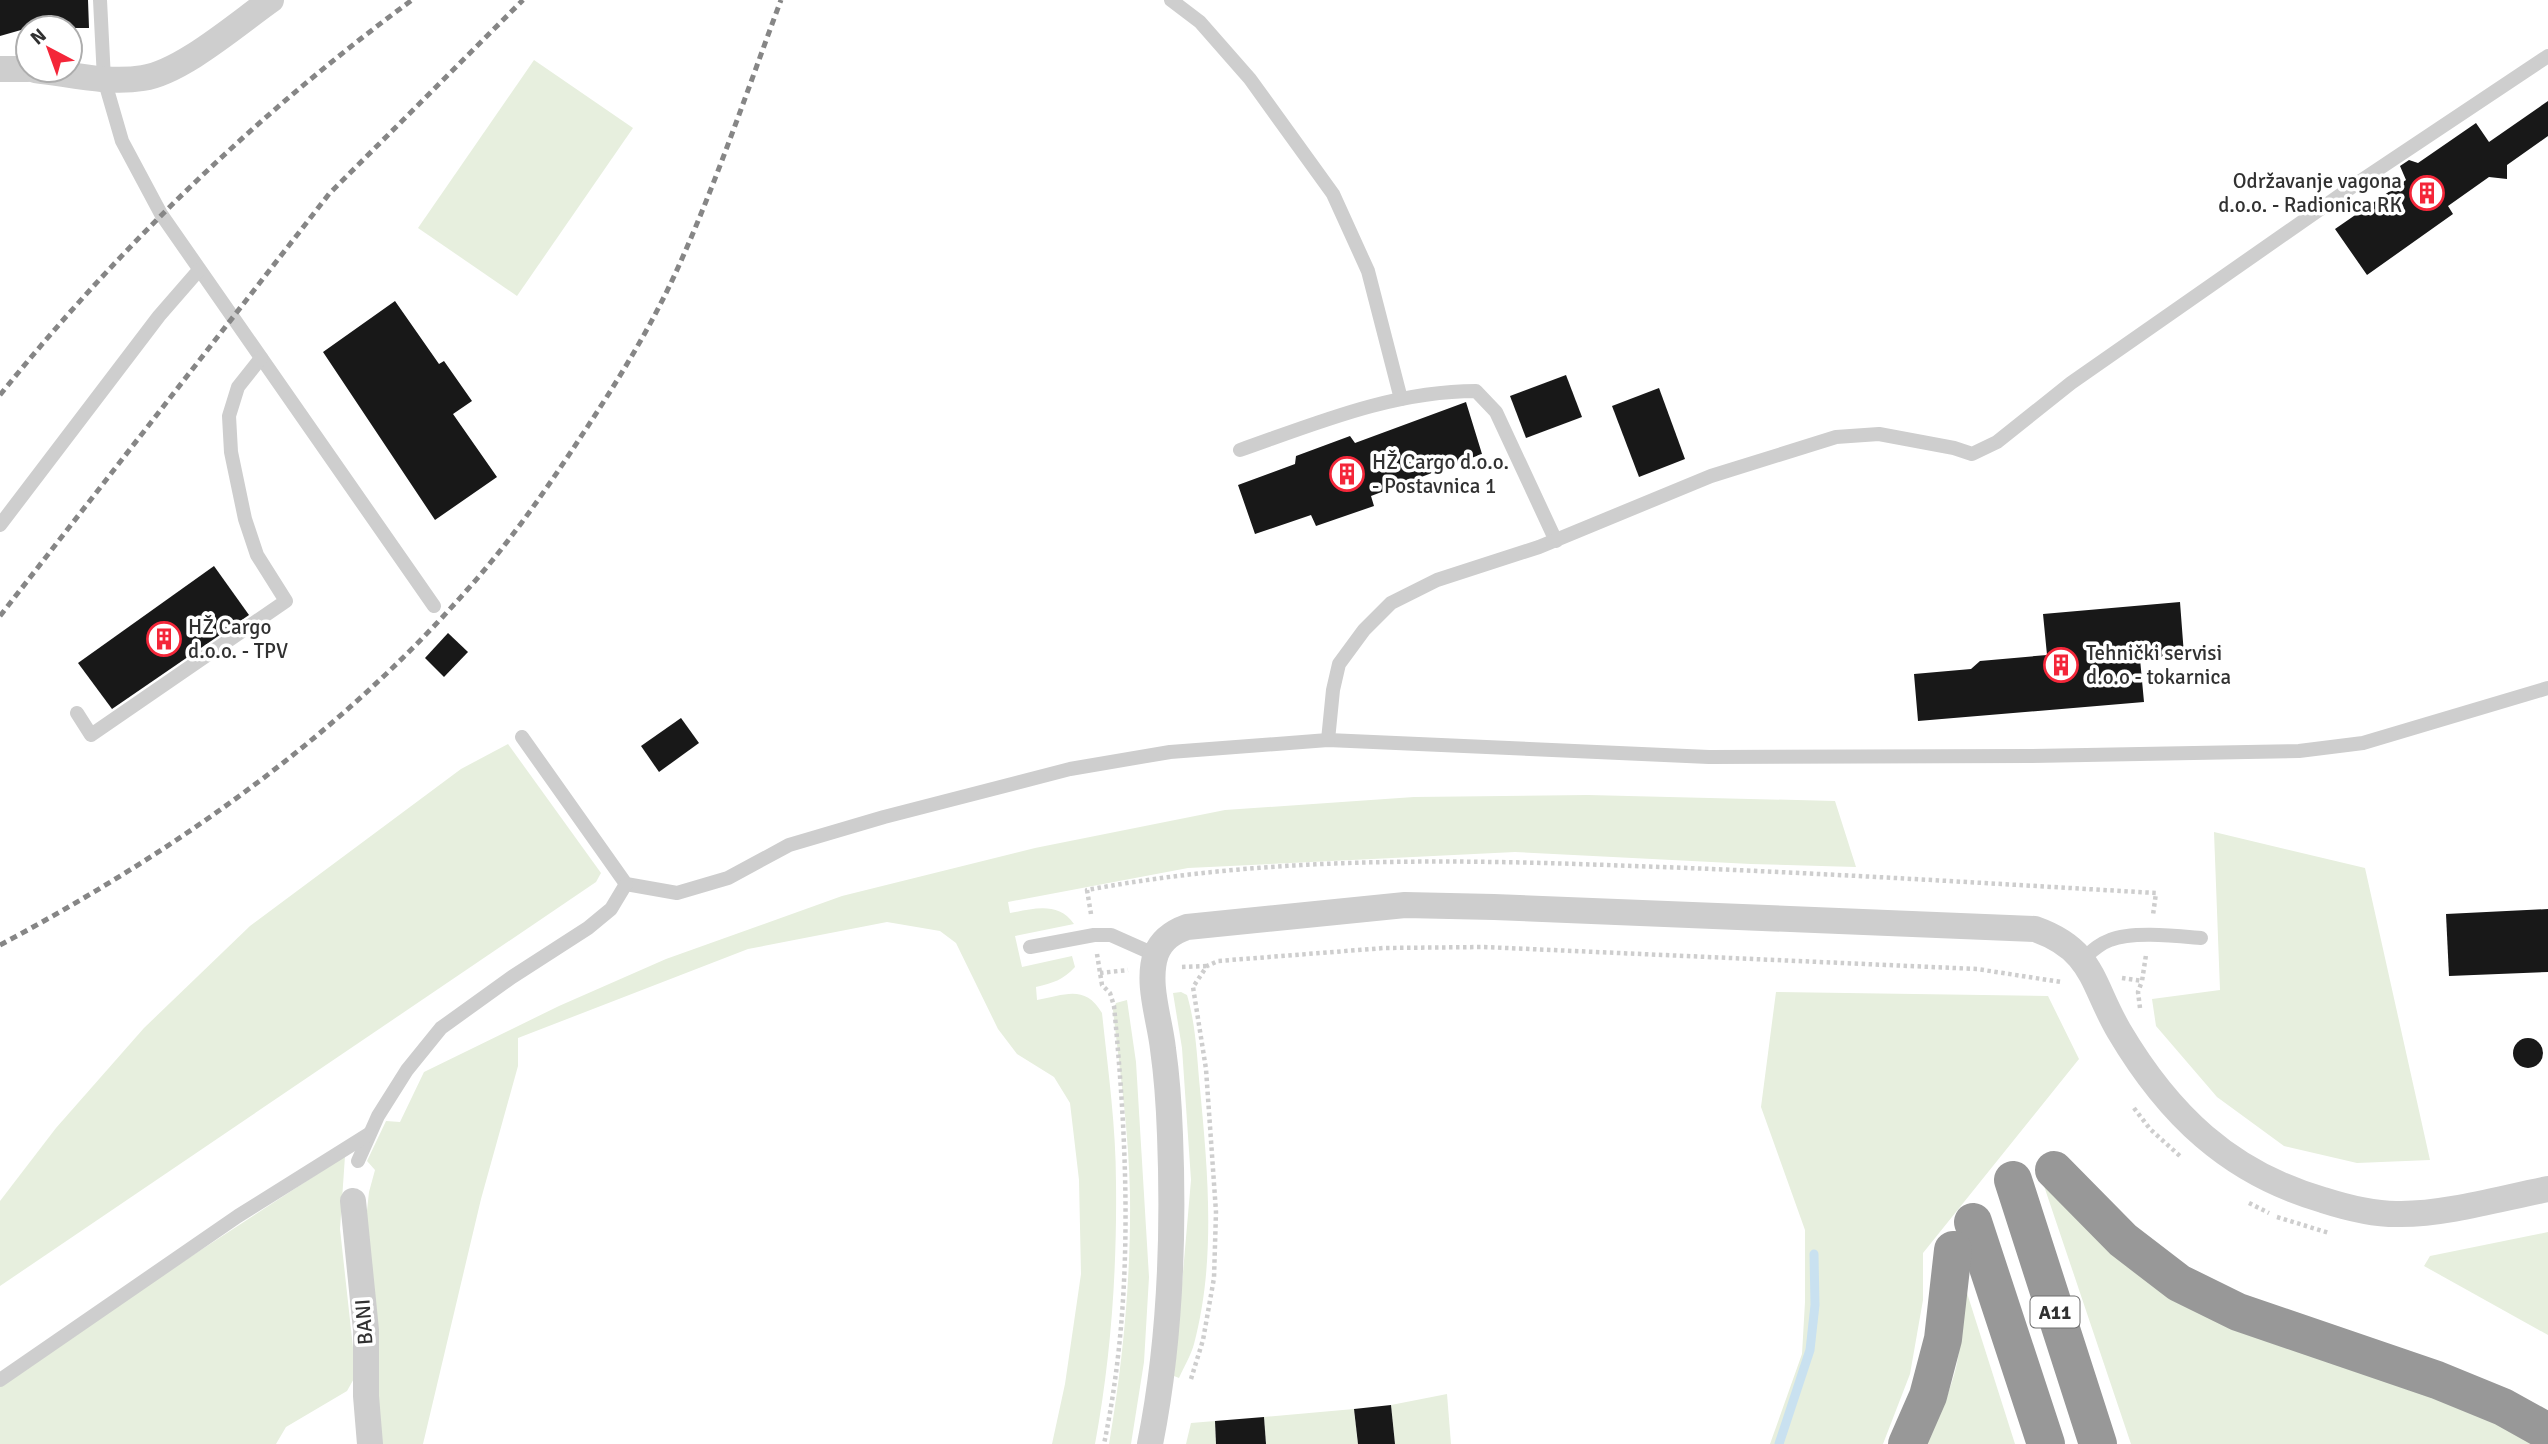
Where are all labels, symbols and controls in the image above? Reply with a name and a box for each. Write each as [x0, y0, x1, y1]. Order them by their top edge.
north arrow [14, 14, 84, 84]
text: N [26, 24, 51, 50]
place label: Održavanje vagona d.o.o. - Radionica RK [2218, 168, 2402, 218]
building icon: Održavanje vagona d.o.o. - Radionica RK [2408, 174, 2446, 212]
place label: HŽ Cargo d.o.o. - Postavnica 1 [1372, 449, 1509, 499]
building icon: HŽ Cargo d.o.o. - Postavnica 1 [1328, 455, 1366, 493]
place label: HŽ Cargo d.o.o. - TPV [188, 614, 288, 664]
building icon: HŽ Cargo d.o.o. - TPV [145, 620, 183, 658]
place label: Tehnički servisi d.o.o - tokarnica [2086, 640, 2231, 690]
building icon: Tehnički servisi d.o.o - tokarnica [2042, 646, 2080, 684]
road number: A11 [2030, 1296, 2080, 1328]
street label: BANI [349, 1298, 379, 1346]

